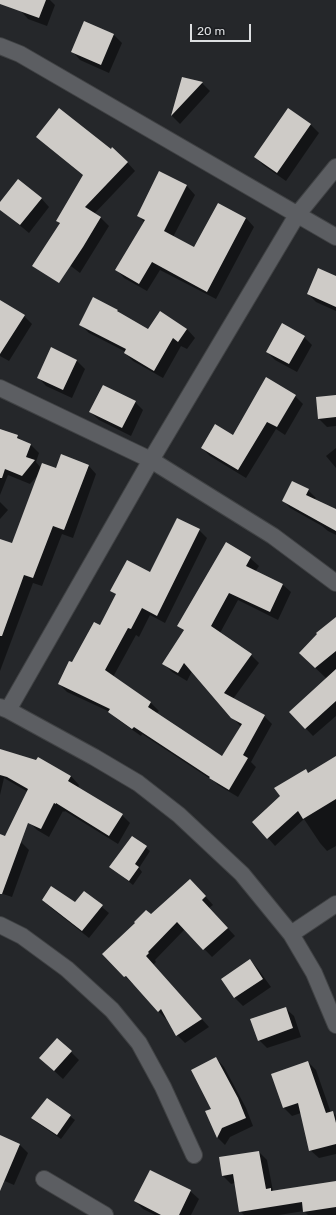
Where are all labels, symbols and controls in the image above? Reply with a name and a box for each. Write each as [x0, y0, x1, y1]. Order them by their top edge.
scale bar [192, 16, 253, 42]
text: 20 m [197, 24, 225, 38]

